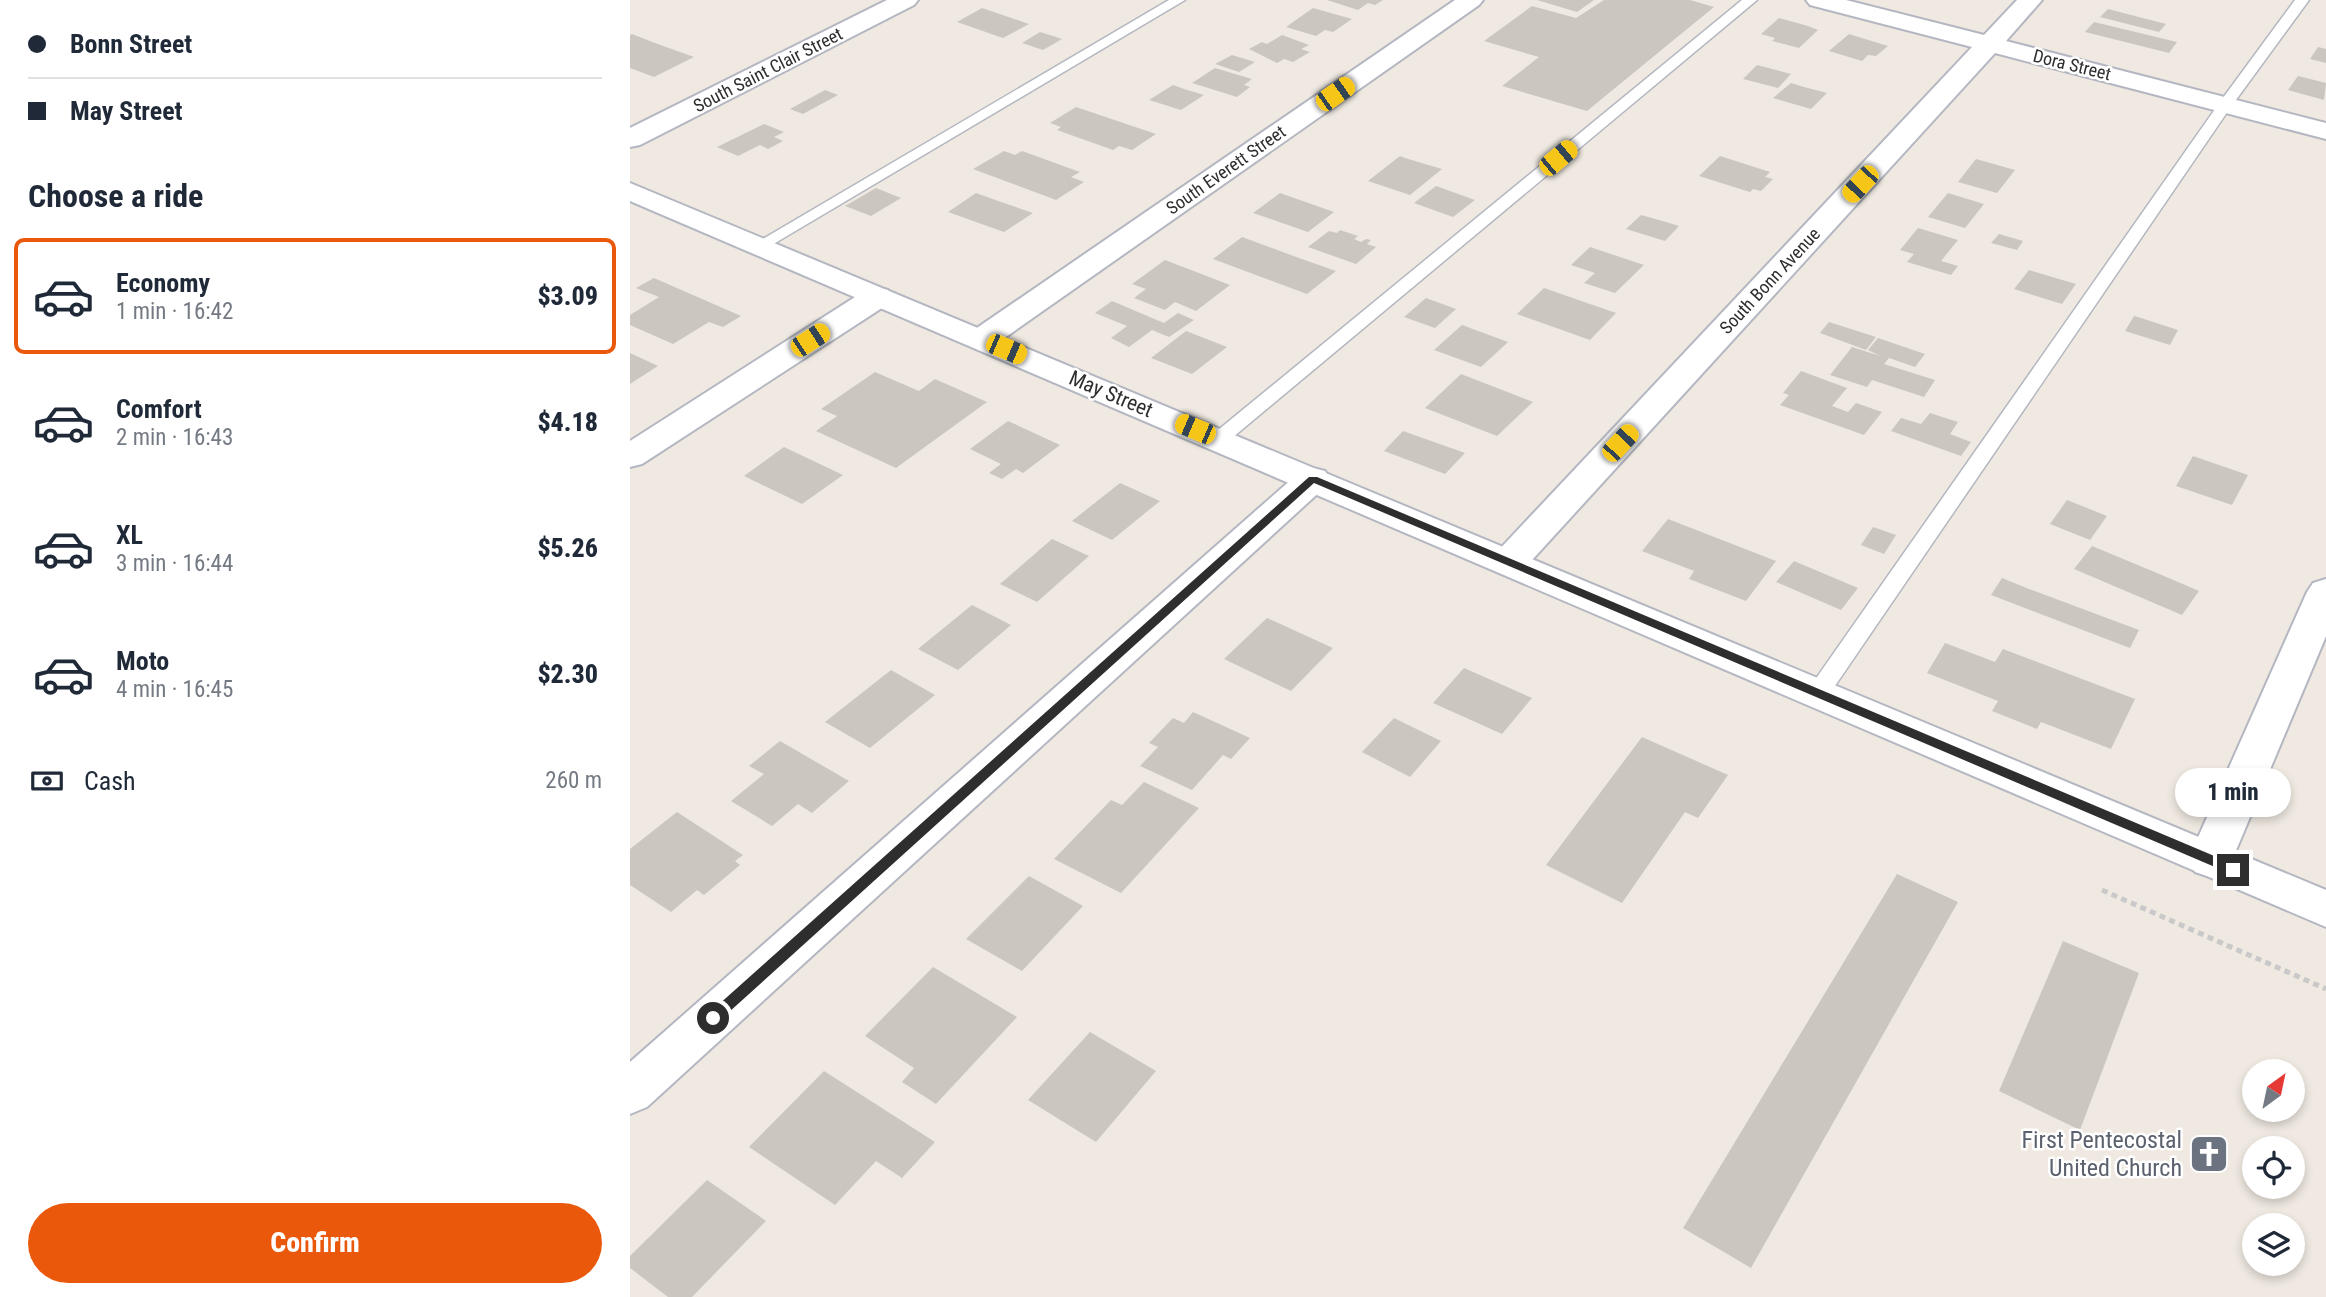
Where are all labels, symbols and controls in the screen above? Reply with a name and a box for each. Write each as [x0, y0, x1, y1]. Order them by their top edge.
street label: South Saint Clair Street [690, 23, 846, 116]
text: Bonn Street [70, 29, 192, 59]
street label: Dora Street [2031, 45, 2113, 84]
car [1312, 73, 1359, 115]
text: May Street [70, 96, 183, 126]
street label: South Everett Street [1162, 121, 1289, 219]
car [1536, 136, 1581, 180]
car [1838, 161, 1883, 207]
text: Choose a ride [28, 177, 203, 215]
street label: South Bonn Avenue [1715, 223, 1824, 338]
icon: car [32, 265, 95, 328]
text: Economy [116, 268, 210, 298]
text: $3.09 [537, 281, 598, 311]
text: 1 min · 16:42 [116, 298, 233, 325]
car [787, 320, 834, 360]
car [983, 331, 1030, 367]
street label: May Street [1066, 366, 1156, 422]
icon: car [32, 391, 95, 454]
text: Comfort [116, 394, 202, 424]
text: $4.18 [537, 407, 598, 437]
car [1172, 411, 1219, 447]
car [1598, 420, 1643, 466]
text: 2 min · 16:43 [116, 424, 233, 451]
icon: car [32, 517, 95, 580]
text: XL [116, 520, 143, 550]
text: $5.26 [537, 533, 598, 563]
text: 3 min · 16:44 [116, 550, 233, 577]
icon: car [32, 643, 95, 706]
text: Moto [116, 646, 169, 676]
text: $2.30 [537, 659, 598, 689]
text: 4 min · 16:45 [116, 676, 233, 703]
icon: cash [28, 762, 66, 800]
text: Cash [84, 766, 136, 796]
text: 260 m [545, 767, 602, 794]
callout: 1 min [2175, 768, 2291, 818]
text: 1 min [2207, 779, 2259, 806]
route end [2217, 854, 2249, 886]
route start [697, 1002, 729, 1034]
north arrow [2242, 1059, 2305, 1122]
map controls [2242, 1059, 2305, 1276]
place label: First Pentecostal United Church [2022, 1126, 2182, 1182]
church icon: First Pentecostal United Church [2188, 1133, 2230, 1175]
button: locate [2242, 1136, 2305, 1199]
button: Confirm [28, 1203, 602, 1283]
button: layers [2242, 1213, 2305, 1276]

